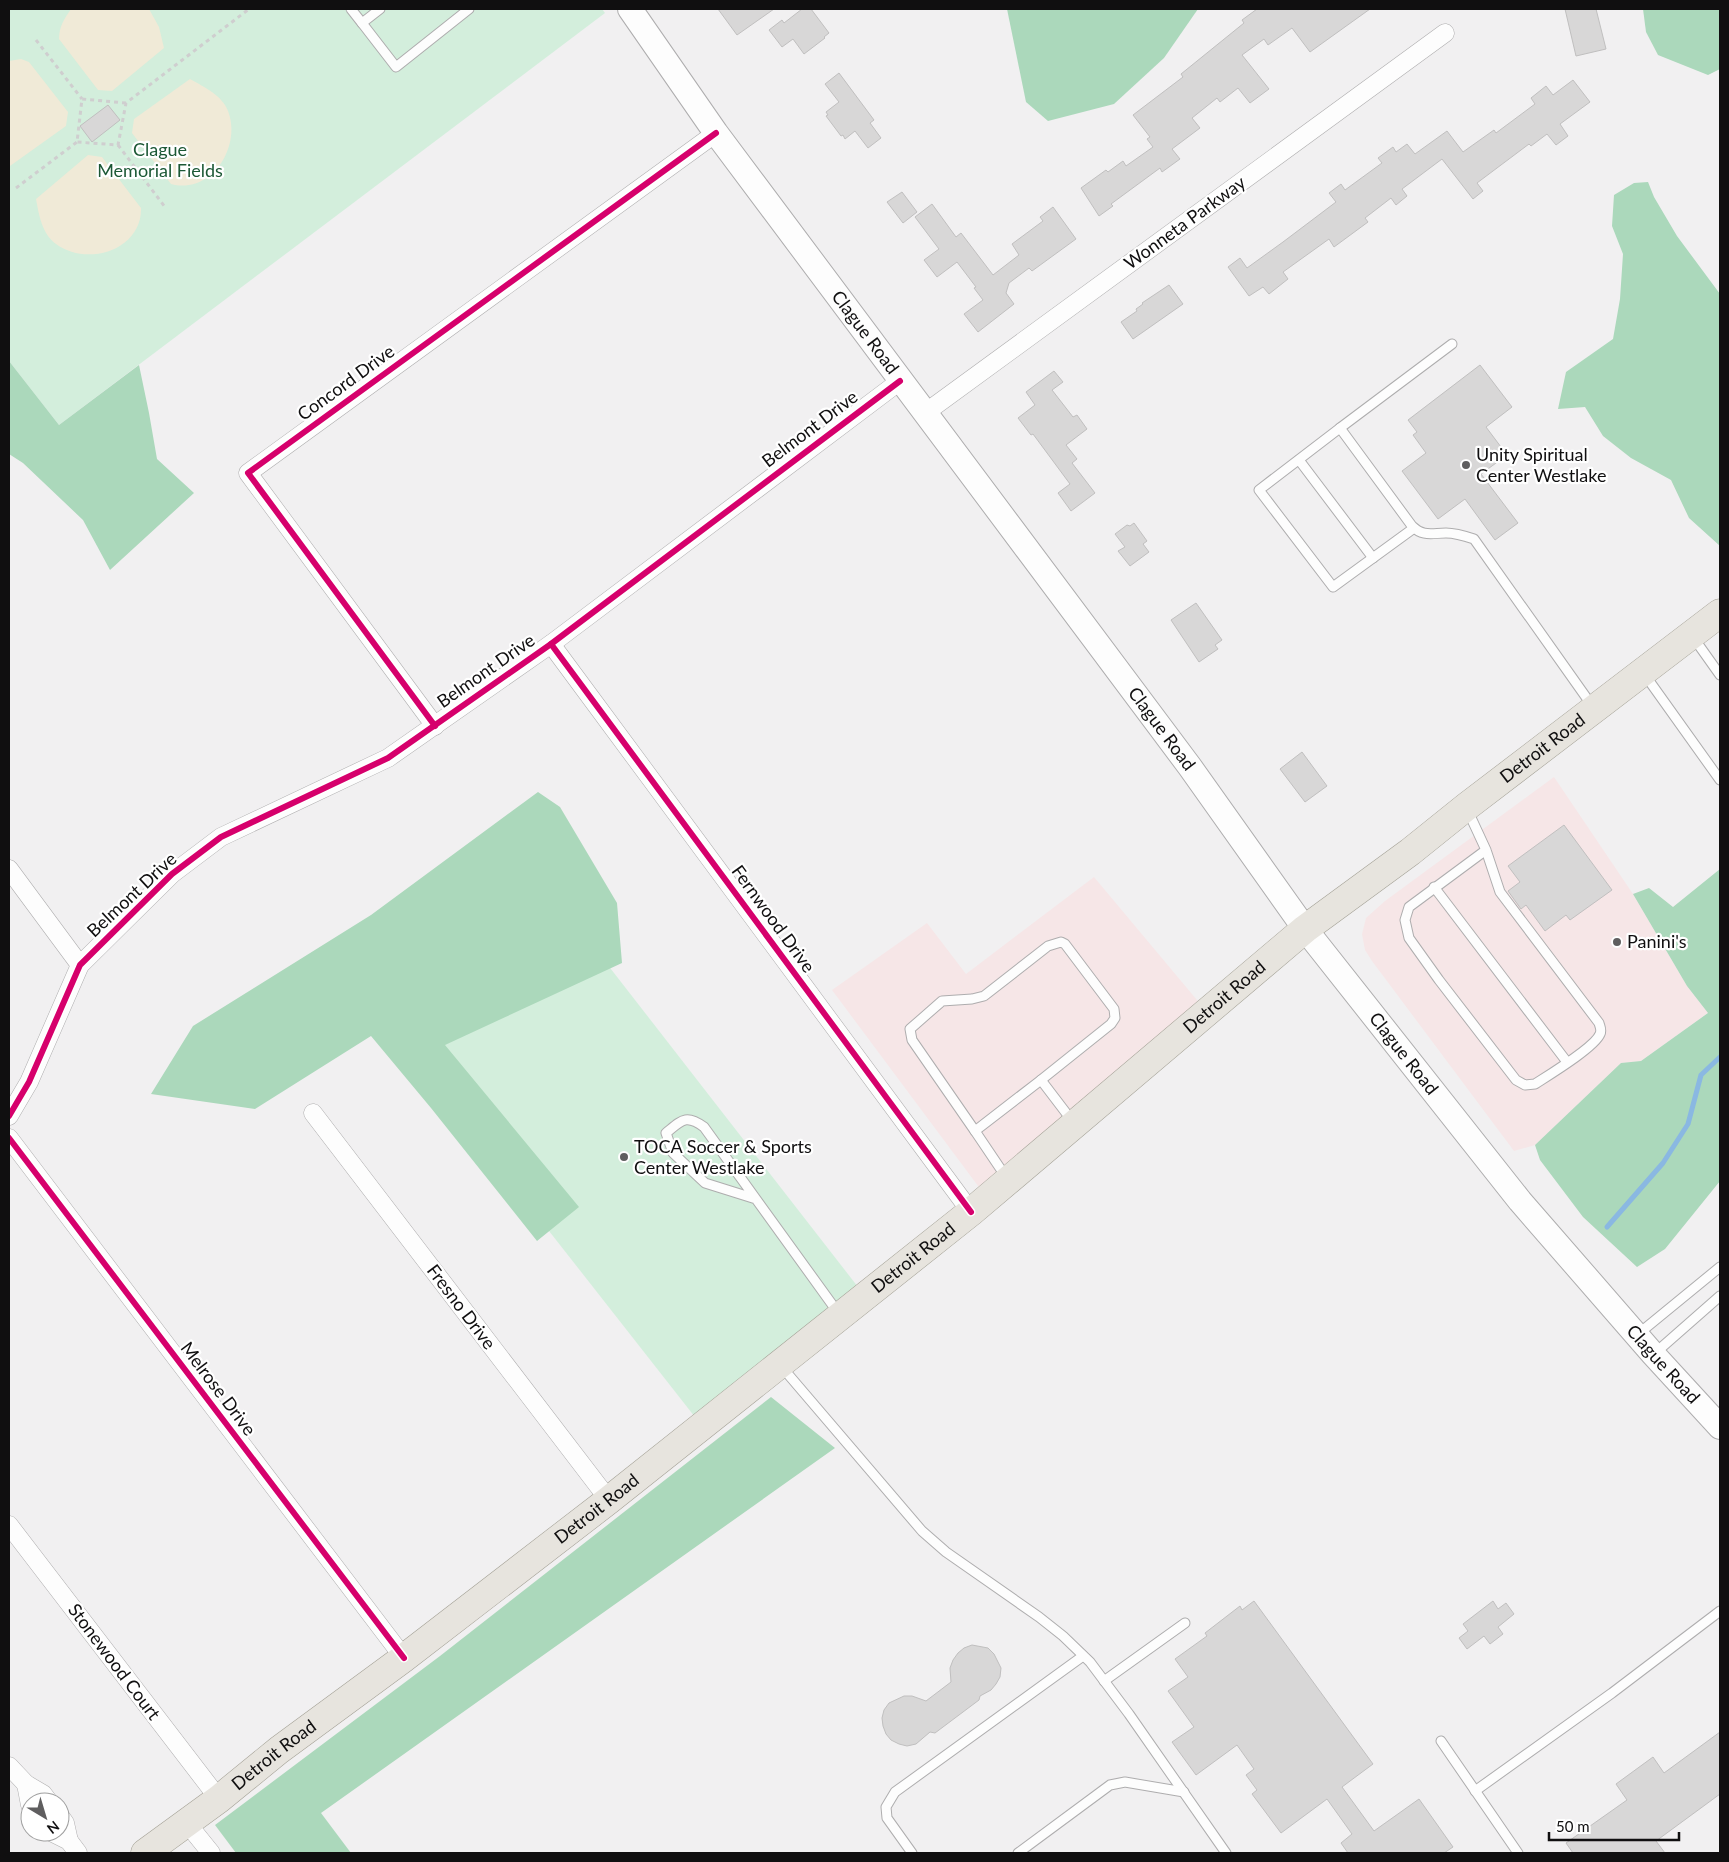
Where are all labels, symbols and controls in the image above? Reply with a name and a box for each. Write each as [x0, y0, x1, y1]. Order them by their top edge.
park label: Clague Memorial Fields [97, 138, 223, 181]
street label: Wonneta Parkway [1119, 170, 1250, 274]
street label: Clague Road [828, 286, 904, 378]
street label: Concord Drive [293, 340, 398, 425]
street label: Belmont Drive [757, 385, 862, 471]
place label: Unity Spiritual Center Westlake [1476, 443, 1606, 486]
marker: Unity Spiritual Center Westlake [1460, 459, 1472, 471]
street label: Belmont Drive [432, 628, 538, 712]
street label: Clague Road [1124, 682, 1201, 774]
street label: Detroit Road [1495, 708, 1589, 787]
street label: Belmont Drive [82, 847, 181, 941]
street label: Fernwood Drive [727, 860, 820, 976]
place label: Panini's [1627, 930, 1687, 952]
marker: Panini's [1611, 936, 1623, 948]
street label: Detroit Road [1178, 955, 1270, 1038]
street label: Clague Road [1365, 1007, 1444, 1099]
place label: TOCA Soccer & Sports Center Westlake [634, 1135, 812, 1178]
marker: TOCA Soccer & Sports Center Westlake [618, 1151, 630, 1163]
street label: Detroit Road [866, 1217, 959, 1297]
street label: Fresno Drive [423, 1260, 501, 1353]
street label: Clague Road [1623, 1320, 1705, 1408]
street label: Melrose Drive [176, 1337, 261, 1440]
street label: Detroit Road [550, 1468, 643, 1548]
street label: Stonewood Court [64, 1599, 166, 1724]
street label: Detroit Road [227, 1715, 320, 1794]
north arrow [20, 1792, 70, 1842]
scale bar [1549, 1810, 1679, 1842]
text: 50 m [1556, 1817, 1590, 1835]
text: N [44, 1818, 63, 1838]

